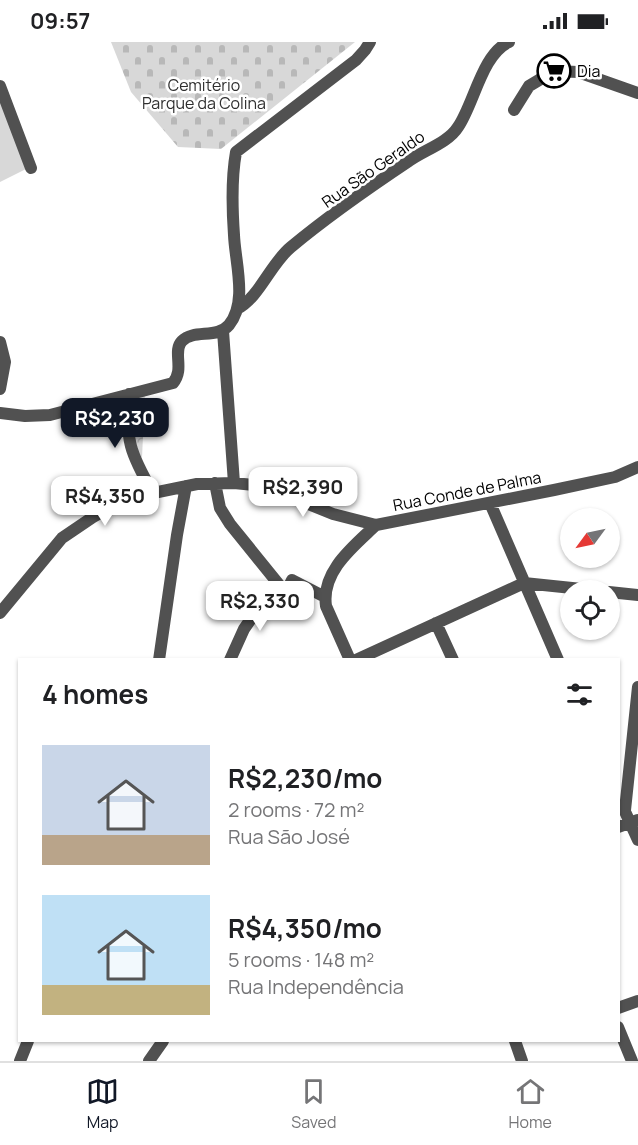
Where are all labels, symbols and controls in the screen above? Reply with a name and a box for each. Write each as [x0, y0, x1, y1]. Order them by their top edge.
text: 09:57 [30, 6, 90, 36]
supermarket icon: Dia [536, 53, 572, 89]
place label: Dia [577, 60, 600, 82]
park label: Cemitério Parque da Colina [142, 74, 266, 114]
street label: Rua São Geraldo [317, 125, 429, 213]
pin: R$2,230 [60, 398, 170, 449]
text: R$2,230 [75, 404, 155, 431]
street label: Rua Conde de Palma [391, 466, 543, 516]
pin: R$2,390 [248, 467, 358, 518]
text: R$2,390 [263, 473, 343, 500]
pin: R$4,350 [50, 476, 160, 527]
text: R$4,350 [65, 482, 145, 509]
north arrow [560, 508, 620, 568]
map controls [560, 508, 620, 640]
button: locate [560, 580, 620, 640]
pin: R$2,330 [205, 581, 315, 632]
text: R$2,330 [220, 587, 300, 614]
text: 4 homes [42, 676, 148, 712]
icon: filters [563, 678, 596, 711]
text: R$2,230/mo [228, 760, 382, 796]
icon: home [90, 769, 162, 841]
text: 2 rooms · 72 m² [228, 796, 364, 823]
text: Rua São José [228, 823, 350, 850]
text: R$4,350/mo [228, 910, 382, 946]
icon: home [90, 919, 162, 991]
text: 5 rooms · 148 m² [228, 946, 374, 973]
text: Rua Independência [228, 973, 404, 1000]
tab: Map [86, 1075, 119, 1133]
tab: Saved [291, 1075, 336, 1133]
tab: Home [509, 1075, 552, 1133]

